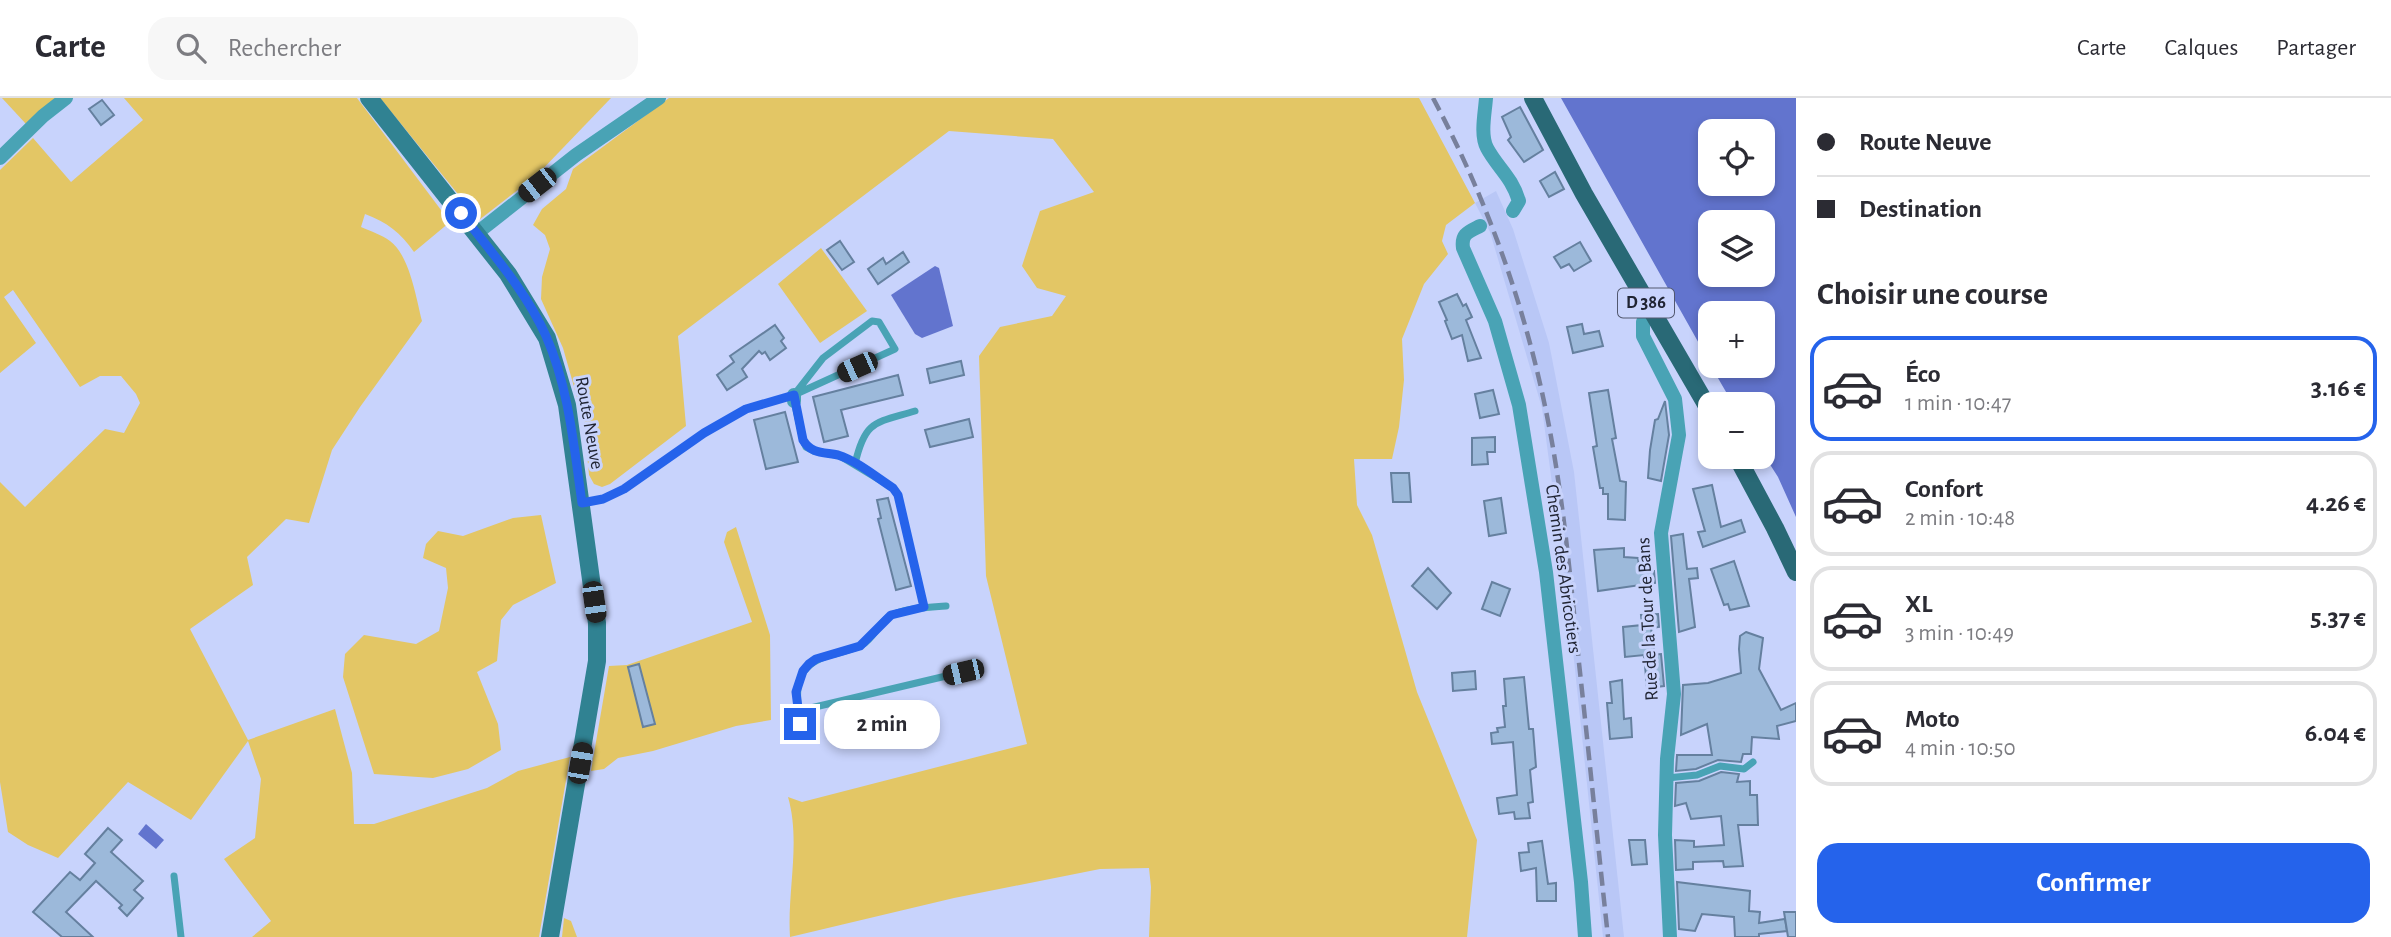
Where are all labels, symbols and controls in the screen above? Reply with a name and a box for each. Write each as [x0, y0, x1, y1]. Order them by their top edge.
search box [148, 17, 638, 80]
icon: search [172, 29, 210, 67]
text: Carte [35, 31, 106, 64]
text: Rechercher [228, 35, 341, 61]
text: Carte [2077, 36, 2126, 60]
text: Calques [2164, 36, 2238, 60]
text: Partager [2276, 36, 2356, 60]
map controls [1698, 119, 1775, 469]
button: locate [1698, 119, 1775, 196]
text: Route Neuve [1859, 129, 1991, 155]
car [514, 164, 561, 206]
text: Destination [1859, 196, 1982, 222]
route start [445, 197, 477, 229]
button: layers [1698, 210, 1775, 287]
text: Choisir une course [1817, 278, 2048, 310]
road number: D 386 [1618, 288, 1674, 318]
button: + [1698, 301, 1775, 378]
car [834, 349, 881, 385]
icon: car [1821, 357, 1884, 420]
text: Éco [1905, 361, 1941, 387]
street label: Route Neuve [571, 375, 607, 471]
text: 3.16 € [2311, 375, 2366, 401]
button: − [1698, 392, 1775, 469]
text: 1 min · 10:47 [1905, 392, 2011, 415]
icon: car [1821, 472, 1884, 535]
text: Confort [1905, 476, 1983, 502]
street label: Chemin des Abricotiers [1542, 483, 1584, 655]
text: 4.26 € [2306, 490, 2366, 516]
text: 2 min · 10:48 [1905, 507, 2015, 530]
street label: Rue de la Tour de Bans [1634, 537, 1662, 701]
car [581, 580, 608, 624]
icon: car [1821, 587, 1884, 650]
text: XL [1905, 591, 1932, 617]
text: 5.37 € [2310, 605, 2366, 631]
text: 3 min · 10:49 [1905, 622, 2014, 645]
car [941, 657, 986, 687]
callout: 2 min [824, 700, 940, 748]
icon: car [1821, 702, 1884, 765]
text: Moto [1905, 706, 1960, 732]
route end [784, 708, 816, 740]
text: 2 min [856, 713, 908, 736]
text: 6.04 € [2305, 720, 2366, 746]
text: 4 min · 10:50 [1905, 737, 2016, 760]
car [567, 740, 594, 786]
button: Confirmer [1817, 843, 2370, 923]

